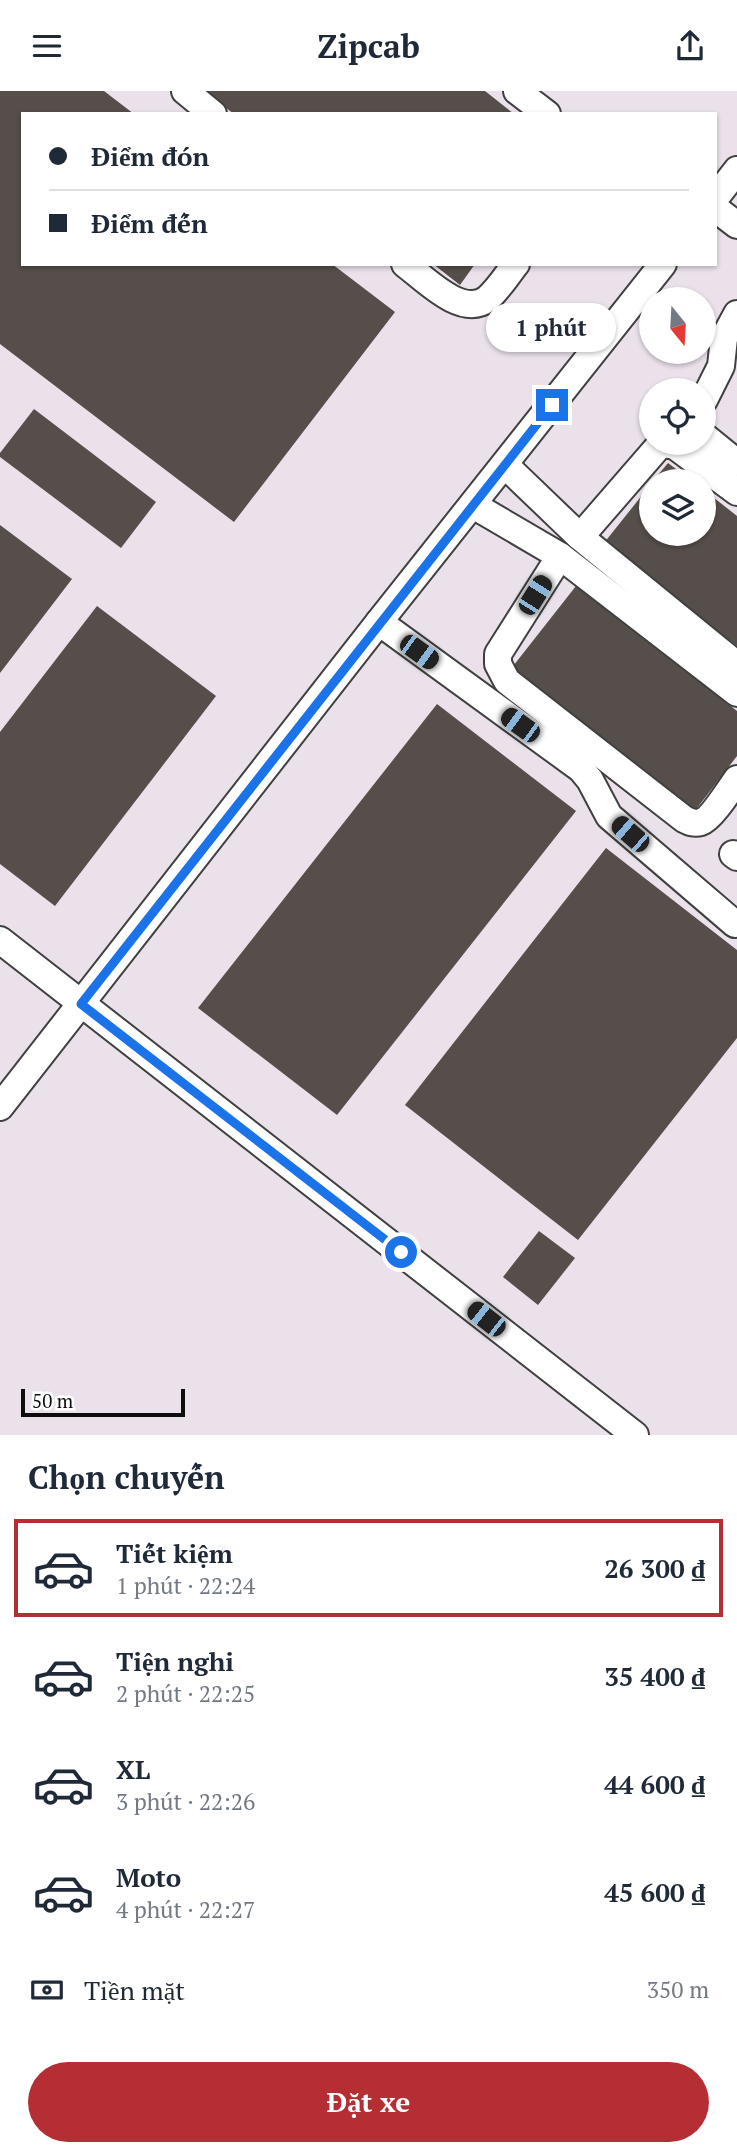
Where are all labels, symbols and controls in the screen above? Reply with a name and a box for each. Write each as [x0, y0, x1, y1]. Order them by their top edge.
text: Zipcab [317, 25, 420, 67]
icon: menu [28, 27, 66, 65]
icon: share [671, 27, 709, 65]
text: Điểm đón [91, 139, 209, 173]
text: Điểm đến [91, 206, 208, 240]
north arrow [639, 287, 716, 364]
map controls [639, 287, 716, 546]
callout: 1 phút [487, 303, 617, 353]
text: 1 phút [515, 312, 587, 343]
button: locate [639, 378, 716, 455]
route end [536, 389, 568, 421]
button: layers [639, 469, 716, 546]
car [515, 572, 556, 618]
car [396, 631, 443, 673]
car [497, 704, 544, 746]
car [608, 812, 653, 856]
route start [385, 1236, 417, 1268]
car [463, 1298, 510, 1340]
scale bar [21, 1386, 186, 1418]
text: 50 m [32, 1388, 73, 1413]
text: Chọn chuyến [28, 1456, 225, 1498]
text: Tiết kiệm [116, 1536, 233, 1570]
icon: car [32, 1537, 95, 1600]
text: 26 300 ₫ [604, 1551, 705, 1585]
text: 1 phút · 22:24 [116, 1570, 255, 1601]
text: Tiện nghi [116, 1644, 234, 1678]
icon: car [32, 1645, 95, 1708]
text: 35 400 ₫ [604, 1659, 705, 1693]
text: 2 phút · 22:25 [116, 1678, 255, 1709]
text: XL [116, 1752, 150, 1786]
icon: car [32, 1753, 95, 1816]
text: 44 600 ₫ [604, 1767, 705, 1801]
text: 3 phút · 22:26 [116, 1786, 255, 1817]
text: Moto [116, 1860, 181, 1894]
icon: car [32, 1861, 95, 1924]
text: 45 600 ₫ [604, 1875, 705, 1909]
text: 4 phút · 22:27 [116, 1894, 255, 1925]
icon: cash [28, 1971, 66, 2009]
text: Tiền mặt [84, 1973, 185, 2007]
text: 350 m [647, 1974, 709, 2005]
button: Đặt xe [28, 2062, 709, 2142]

